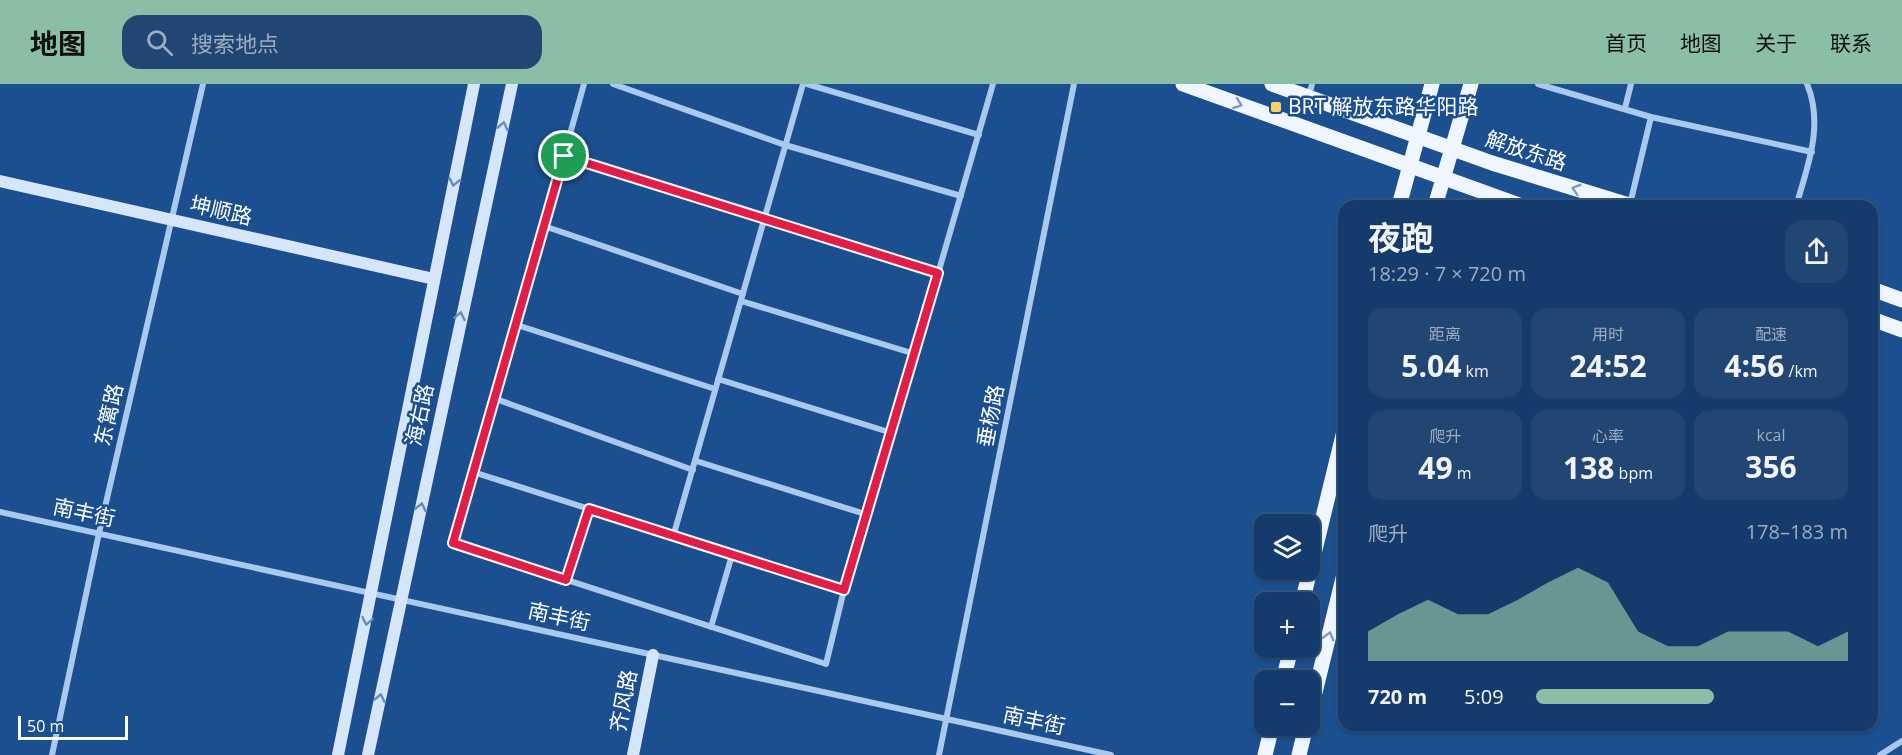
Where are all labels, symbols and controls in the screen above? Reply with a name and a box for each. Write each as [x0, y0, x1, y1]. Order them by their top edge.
search box [122, 15, 542, 69]
text: 地图 [30, 24, 86, 62]
icon: search [143, 26, 176, 59]
text: 搜索地点 [191, 28, 279, 58]
text: 首页 [1605, 29, 1647, 57]
text: 地图 [1680, 29, 1722, 57]
text: 关于 [1755, 29, 1797, 57]
text: 联系 [1830, 29, 1872, 57]
place label: BRT 解放东路华阳路 [1288, 92, 1479, 120]
one-way arrow [1232, 97, 1243, 110]
marker: BRT 解放东路华阳路 [1269, 100, 1283, 114]
one-way arrow [496, 121, 509, 131]
street label: 解放东路 [1482, 124, 1571, 176]
pin [538, 130, 589, 181]
icon: arrive [547, 139, 580, 172]
one-way arrow [448, 177, 461, 187]
one-way arrow [1572, 183, 1582, 196]
street label: 坤顺路 [187, 189, 255, 231]
text: 夜跑 [1368, 215, 1434, 260]
button: share [1785, 220, 1848, 283]
text: 18:29 · 7 × 720 m [1368, 260, 1526, 287]
one-way arrow [453, 311, 466, 321]
text: 距离 [1429, 323, 1461, 345]
text: 用时 [1592, 323, 1624, 345]
text: 配速 [1755, 323, 1787, 345]
text: 5.04 [1401, 345, 1461, 386]
text: 24:52 [1569, 345, 1647, 386]
text: 4:56 [1724, 345, 1784, 386]
text: km [1461, 360, 1489, 382]
text: /km [1784, 360, 1818, 382]
street label: 东篱路 [87, 381, 129, 449]
street label: 海右路 [399, 381, 439, 449]
street label: 垂杨路 [970, 382, 1010, 449]
text: kcal [1757, 424, 1786, 446]
text: 爬升 [1429, 425, 1461, 447]
text: 心率 [1592, 425, 1624, 447]
text: 356 [1745, 446, 1797, 487]
text: 49 [1418, 447, 1453, 488]
text: 138 [1563, 447, 1614, 488]
text: m [1453, 462, 1472, 484]
text: bpm [1614, 462, 1653, 484]
street label: 南丰街 [50, 492, 118, 532]
one-way arrow [413, 502, 426, 512]
map controls [1254, 514, 1320, 736]
button: layers [1254, 514, 1320, 580]
text: 178–183 m [1746, 518, 1848, 545]
text: 爬升 [1368, 520, 1408, 547]
button: + [1254, 592, 1320, 658]
street label: 南丰街 [525, 596, 593, 636]
one-way arrow [361, 615, 374, 625]
one-way arrow [1321, 631, 1334, 641]
street label: 齐风路 [603, 667, 643, 734]
button: − [1254, 670, 1320, 736]
text: 720 m [1368, 683, 1427, 710]
text: 5:09 [1464, 683, 1504, 710]
one-way arrow [373, 693, 386, 703]
street label: 南丰街 [1000, 700, 1068, 740]
scale bar [18, 713, 128, 740]
text: 50 m [27, 715, 64, 737]

